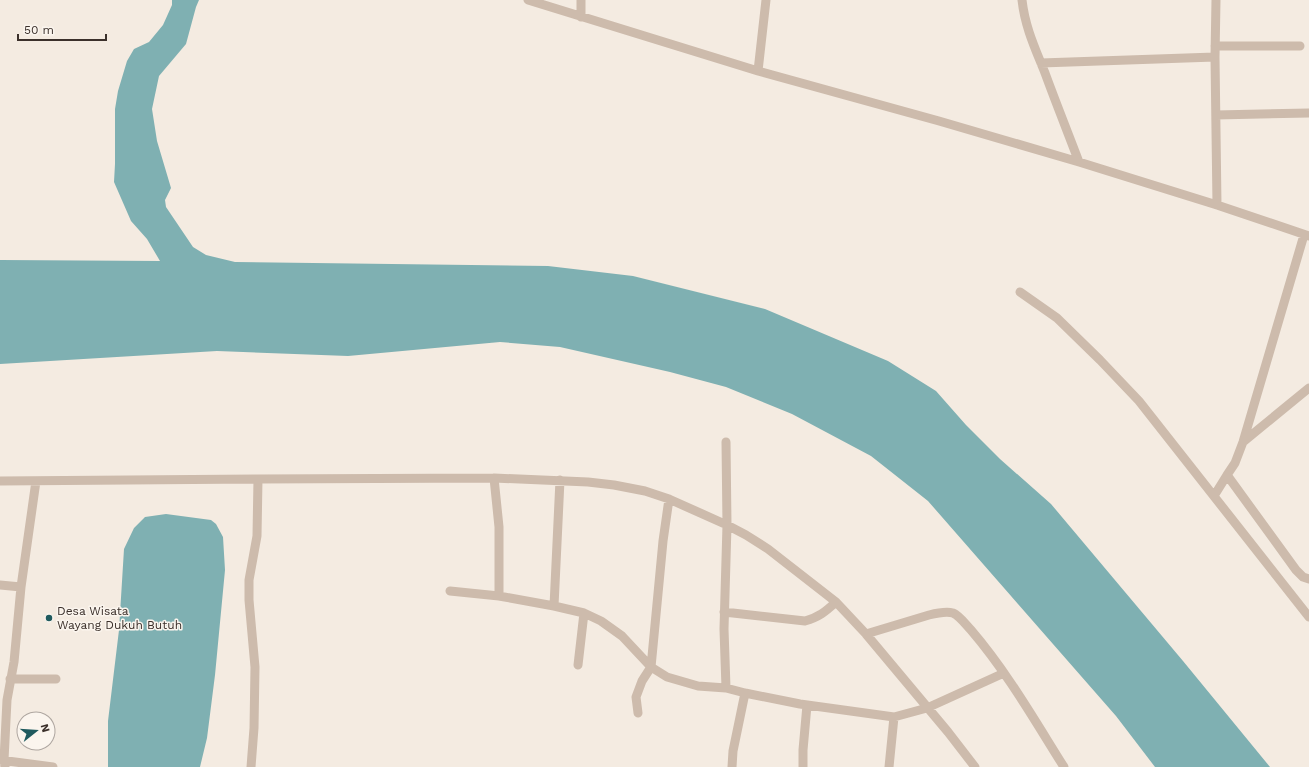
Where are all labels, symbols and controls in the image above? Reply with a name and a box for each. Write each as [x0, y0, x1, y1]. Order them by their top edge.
scale bar [18, 16, 106, 42]
text: 50 m [24, 23, 54, 37]
place label: Desa Wisata Wayang Dukuh Butuh [57, 604, 182, 632]
marker: Desa Wisata Wayang Dukuh Butuh [44, 613, 54, 623]
north arrow [16, 711, 56, 751]
text: N [38, 722, 52, 734]

